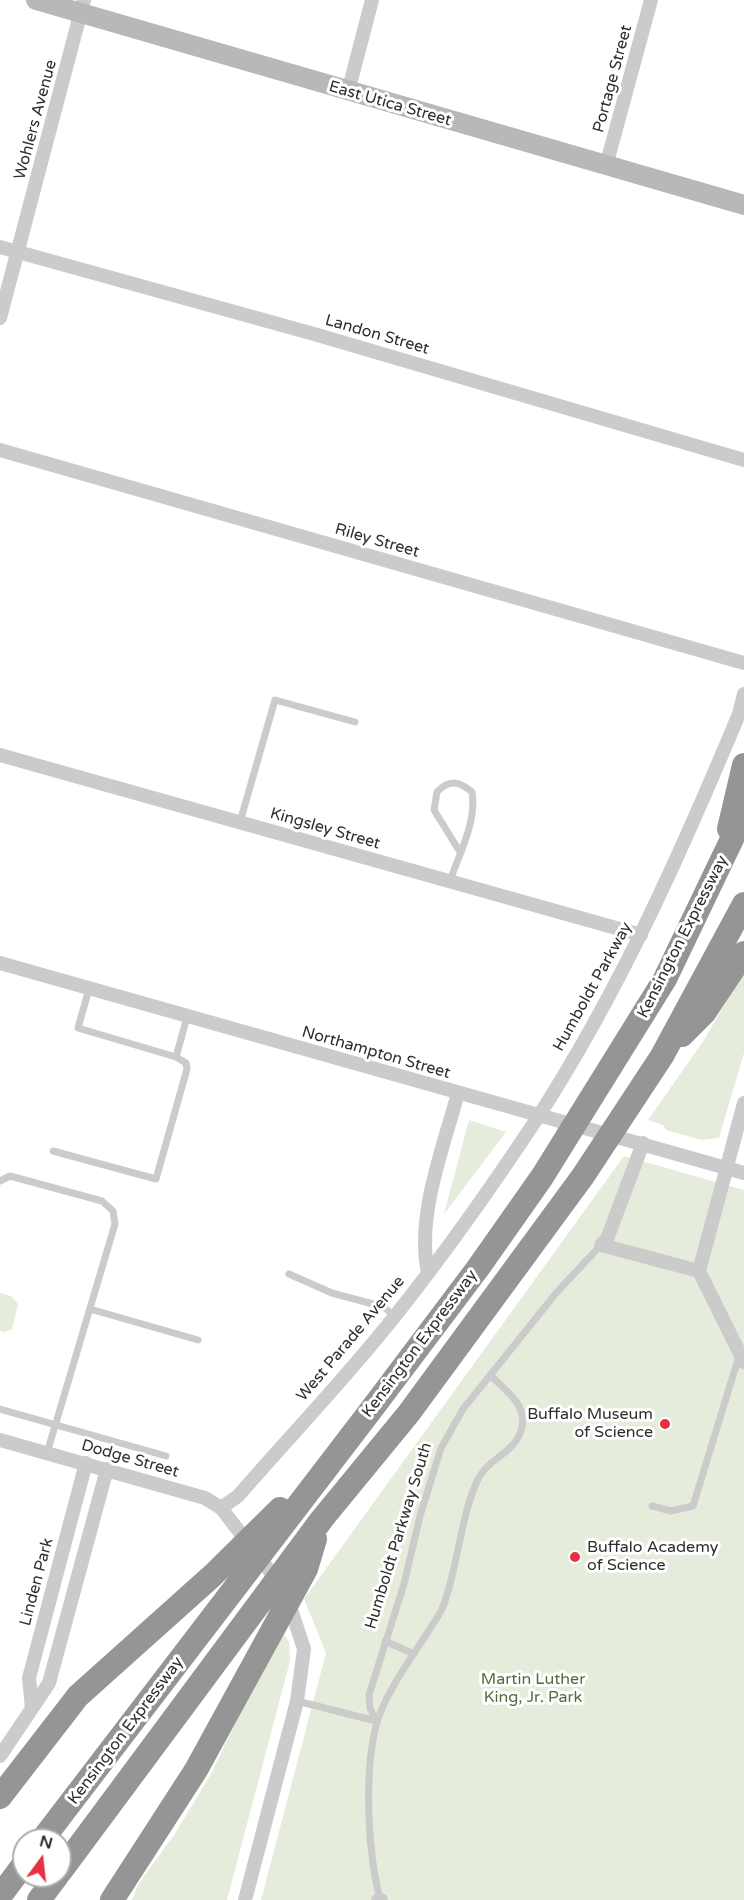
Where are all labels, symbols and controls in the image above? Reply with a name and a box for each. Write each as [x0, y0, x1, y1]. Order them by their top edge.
street label: Portage Street [589, 23, 637, 135]
street label: Wohlers Avenue [11, 58, 61, 182]
street label: East Utica Street [327, 77, 453, 131]
street label: Landon Street [323, 311, 431, 359]
street label: Riley Street [333, 520, 421, 562]
street label: Kingsley Street [268, 804, 382, 854]
street label: Kensington Expressway [634, 853, 732, 1021]
street label: Humboldt Parkway [550, 919, 636, 1055]
street label: Northampton Street [300, 1023, 452, 1083]
street label: Kensington Expressway [358, 1266, 482, 1422]
street label: West Parade Avenue [293, 1273, 409, 1405]
place label: Buffalo Museum of Science [527, 1405, 653, 1443]
marker: Buffalo Museum of Science [658, 1417, 672, 1431]
street label: Dodge Street [79, 1436, 181, 1482]
street label: Humboldt Parkway South [361, 1440, 437, 1632]
street label: Linden Park [16, 1536, 58, 1628]
place label: Buffalo Academy of Science [587, 1538, 718, 1576]
marker: Buffalo Academy of Science [568, 1550, 582, 1564]
street label: Kensington Expressway [64, 1653, 188, 1809]
park label: Martin Luther King, Jr. Park [481, 1670, 585, 1708]
north arrow [12, 1828, 72, 1888]
text: N [37, 1831, 55, 1854]

